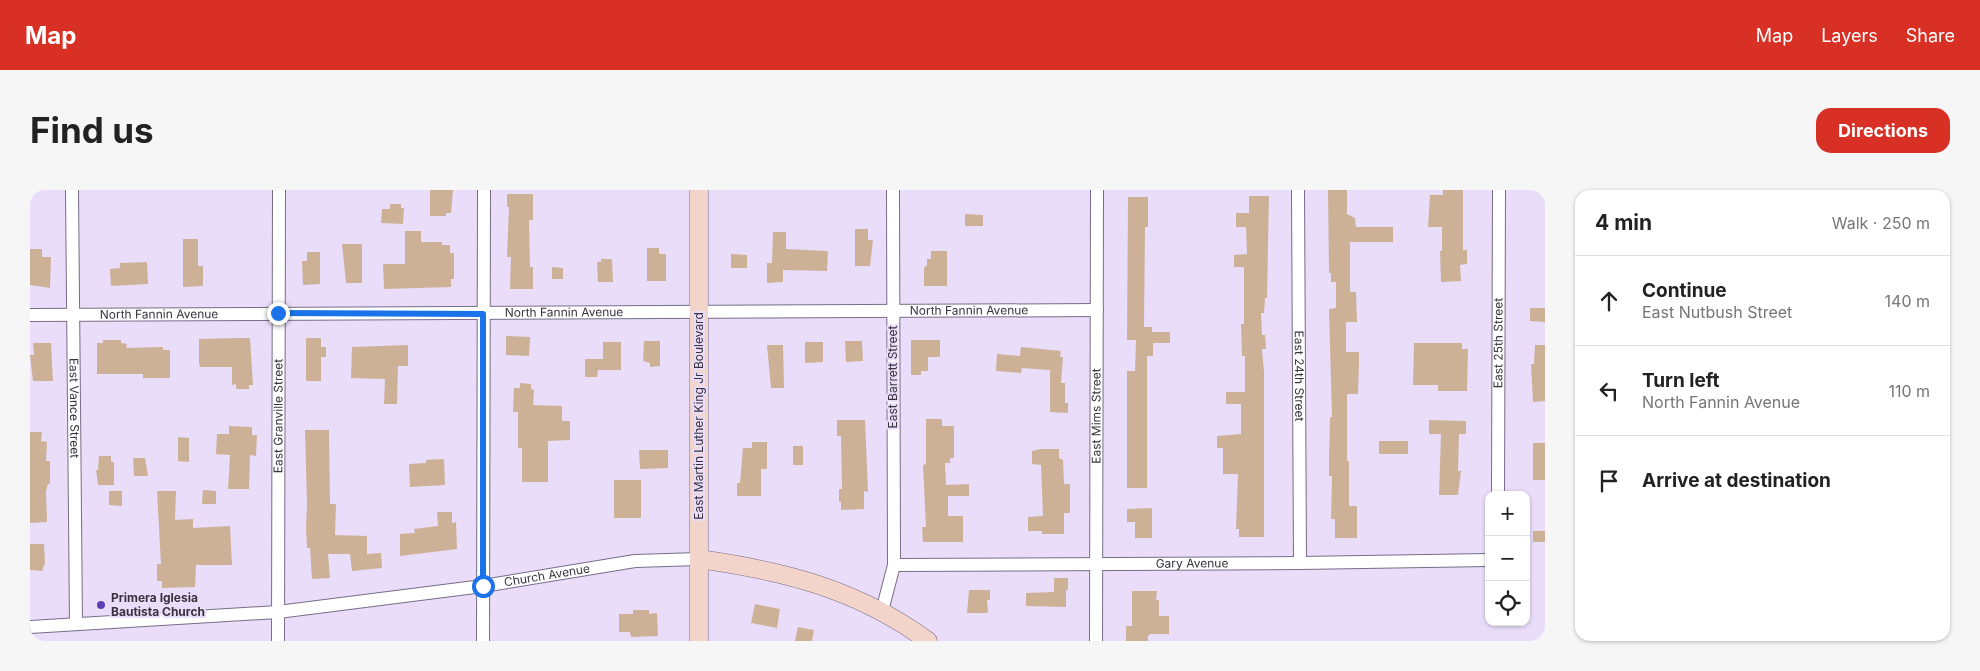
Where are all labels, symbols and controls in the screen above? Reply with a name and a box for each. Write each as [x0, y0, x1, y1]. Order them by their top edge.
text: Map [25, 21, 76, 50]
text: Map [1756, 25, 1793, 46]
text: Layers [1821, 25, 1878, 46]
text: Share [1906, 25, 1955, 46]
button: Directions [1816, 108, 1950, 153]
text: Find us [30, 109, 154, 151]
text: 4 min [1595, 210, 1652, 235]
text: Walk · 250 m [1832, 213, 1930, 233]
text: Continue [1642, 279, 1727, 302]
icon: ahead [1595, 287, 1623, 315]
text: 140 m [1885, 291, 1930, 311]
street label: East 25th Street [1490, 298, 1506, 388]
route end [267, 302, 290, 325]
street label: North Fannin Avenue [910, 302, 1028, 318]
text: East Nutbush Street [1642, 302, 1792, 322]
street label: North Fannin Avenue [505, 304, 623, 320]
street label: North Fannin Avenue [100, 306, 218, 322]
street label: East Martin Luther King Jr Boulevard [691, 312, 706, 520]
street label: East Barrett Street [885, 325, 900, 429]
street label: East 24th Street [1292, 331, 1307, 422]
street label: East Vance Street [67, 358, 82, 458]
street label: East Granville Street [270, 359, 286, 473]
street label: East Mims Street [1088, 368, 1104, 464]
text: Turn left [1642, 369, 1720, 392]
icon: left [1595, 377, 1623, 405]
text: 110 m [1888, 381, 1930, 401]
text: North Fannin Avenue [1642, 392, 1800, 412]
icon: arrive [1595, 467, 1623, 495]
text: Arrive at destination [1642, 469, 1831, 492]
map controls [1485, 491, 1530, 626]
button: + [1485, 491, 1530, 536]
button: − [1485, 536, 1530, 581]
street label: Gary Avenue [1156, 555, 1228, 571]
street label: Church Avenue [503, 561, 591, 589]
route start [472, 575, 495, 598]
button: locate [1485, 581, 1530, 626]
place label: Primera Iglesia Bautista Church [111, 590, 205, 619]
marker: Primera Iglesia Bautista Church [95, 599, 107, 611]

